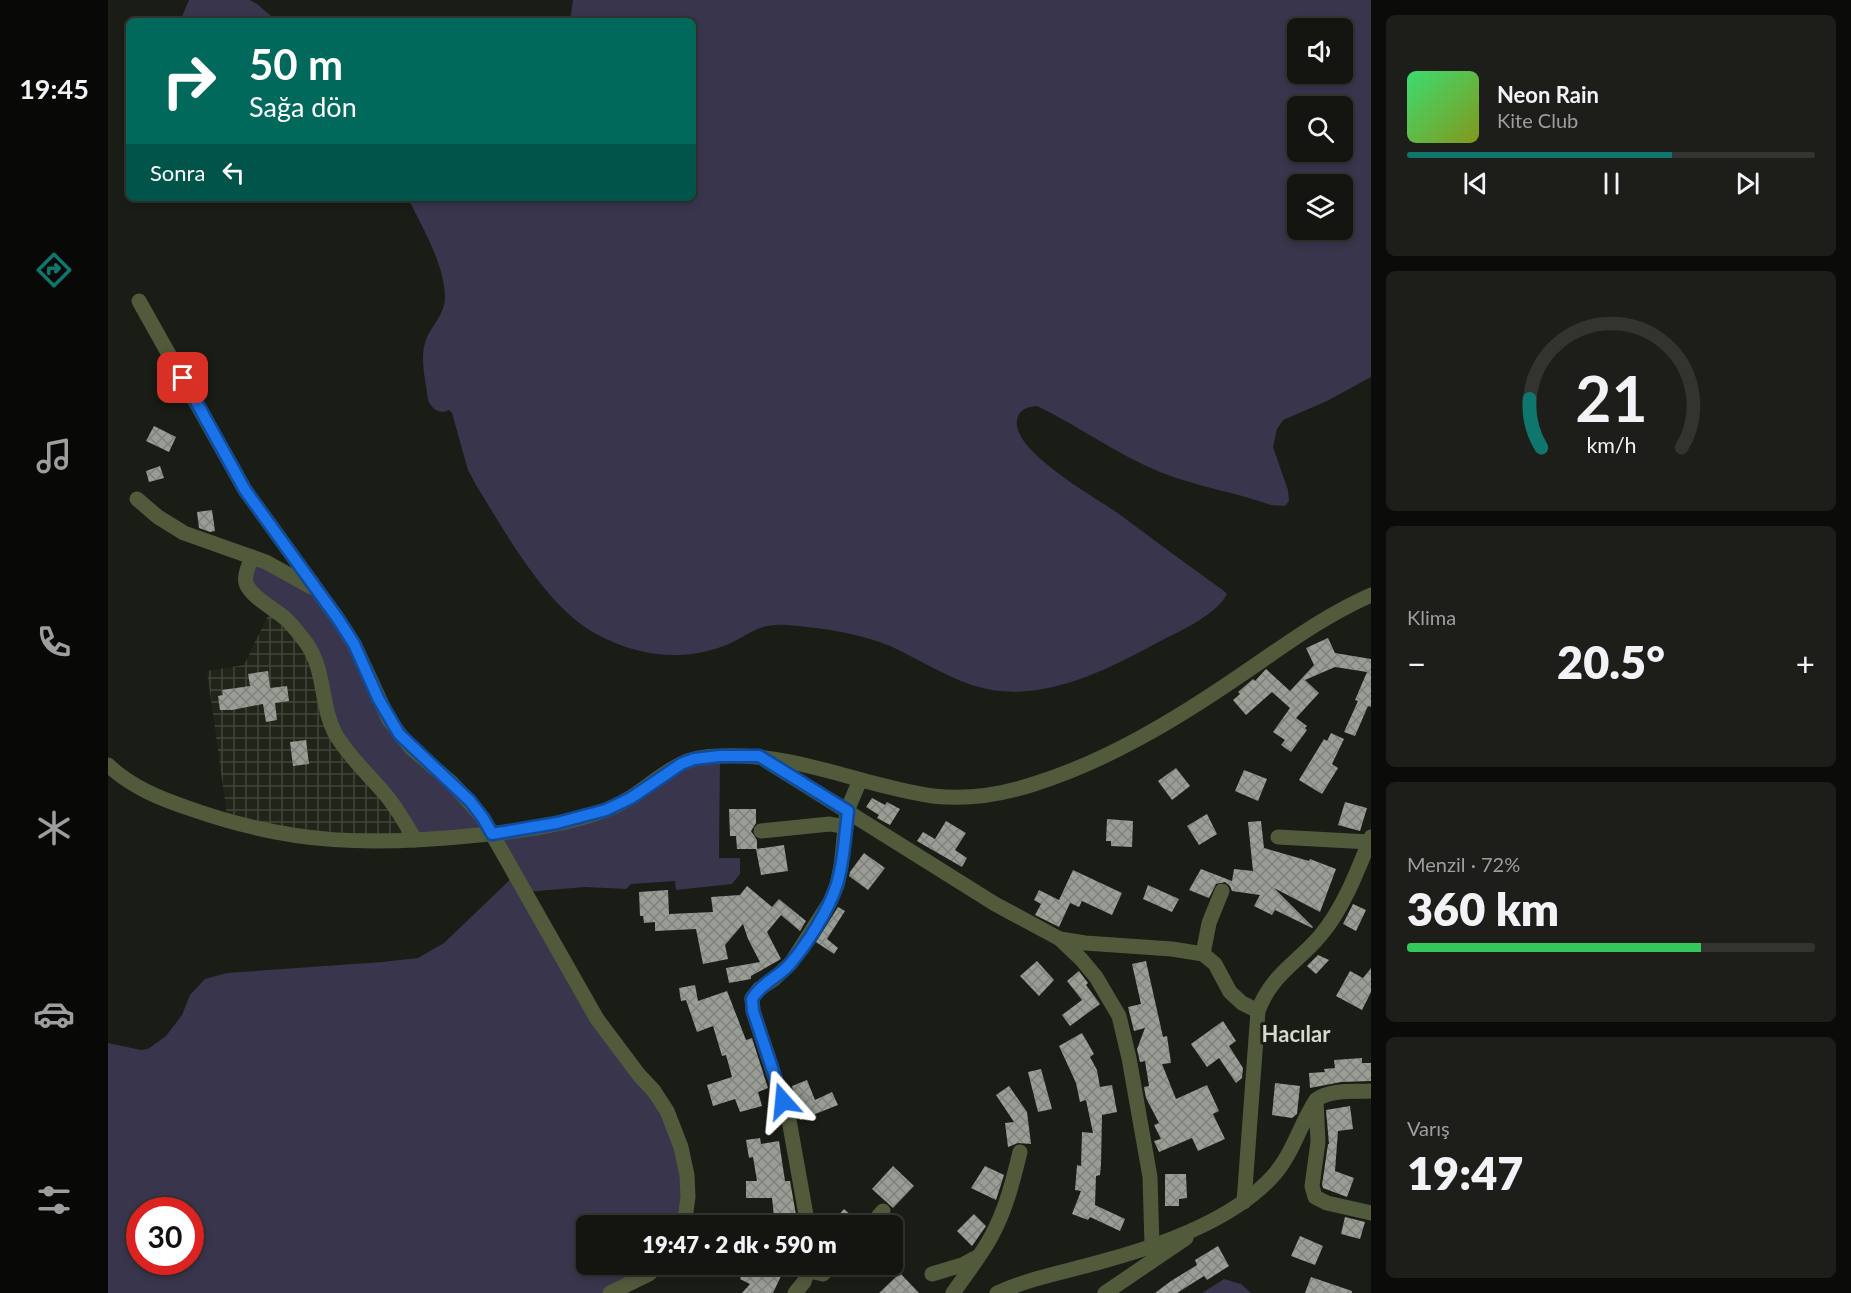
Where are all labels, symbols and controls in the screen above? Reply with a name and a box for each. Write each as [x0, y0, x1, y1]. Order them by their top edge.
map controls [1287, 18, 1353, 240]
button: sound [1287, 18, 1353, 84]
text: 50 m [249, 39, 343, 89]
icon: right [150, 42, 228, 120]
text: 19:45 [19, 72, 89, 105]
text: Neon Rain [1497, 81, 1599, 108]
text: Sağa dön [249, 90, 357, 123]
button: search [1287, 96, 1353, 162]
text: Kite Club [1497, 108, 1578, 132]
icon: left [217, 156, 250, 189]
text: Sonra [150, 159, 205, 186]
icon: previous [1459, 167, 1492, 200]
icon: pause [1595, 167, 1628, 200]
icon: next [1731, 167, 1764, 200]
button: layers [1287, 174, 1353, 240]
icon: directions [33, 249, 75, 291]
pin [157, 352, 208, 403]
text: 21 [1575, 360, 1647, 435]
icon: arrive [166, 361, 199, 394]
text: km/h [1586, 432, 1636, 458]
icon: music [33, 435, 75, 477]
text: Klima [1407, 605, 1456, 629]
icon: phone [33, 621, 75, 663]
text: 20.5° [1557, 635, 1665, 689]
text: − [1407, 643, 1426, 683]
text: + [1796, 643, 1815, 683]
icon: climate [33, 807, 75, 849]
text: Menzil · 72% [1407, 852, 1520, 876]
text: 360 km [1407, 882, 1559, 936]
icon: car [33, 993, 75, 1035]
district label: Hacılar [1262, 1020, 1331, 1047]
position arrow [751, 1069, 815, 1133]
text: Varış [1407, 1116, 1450, 1140]
text: 19:47 [1407, 1146, 1523, 1200]
icon: filters [33, 1179, 75, 1221]
speed limit sign: 30 [126, 1197, 204, 1275]
text: 19:47 · 2 dk · 590 m [642, 1231, 837, 1258]

